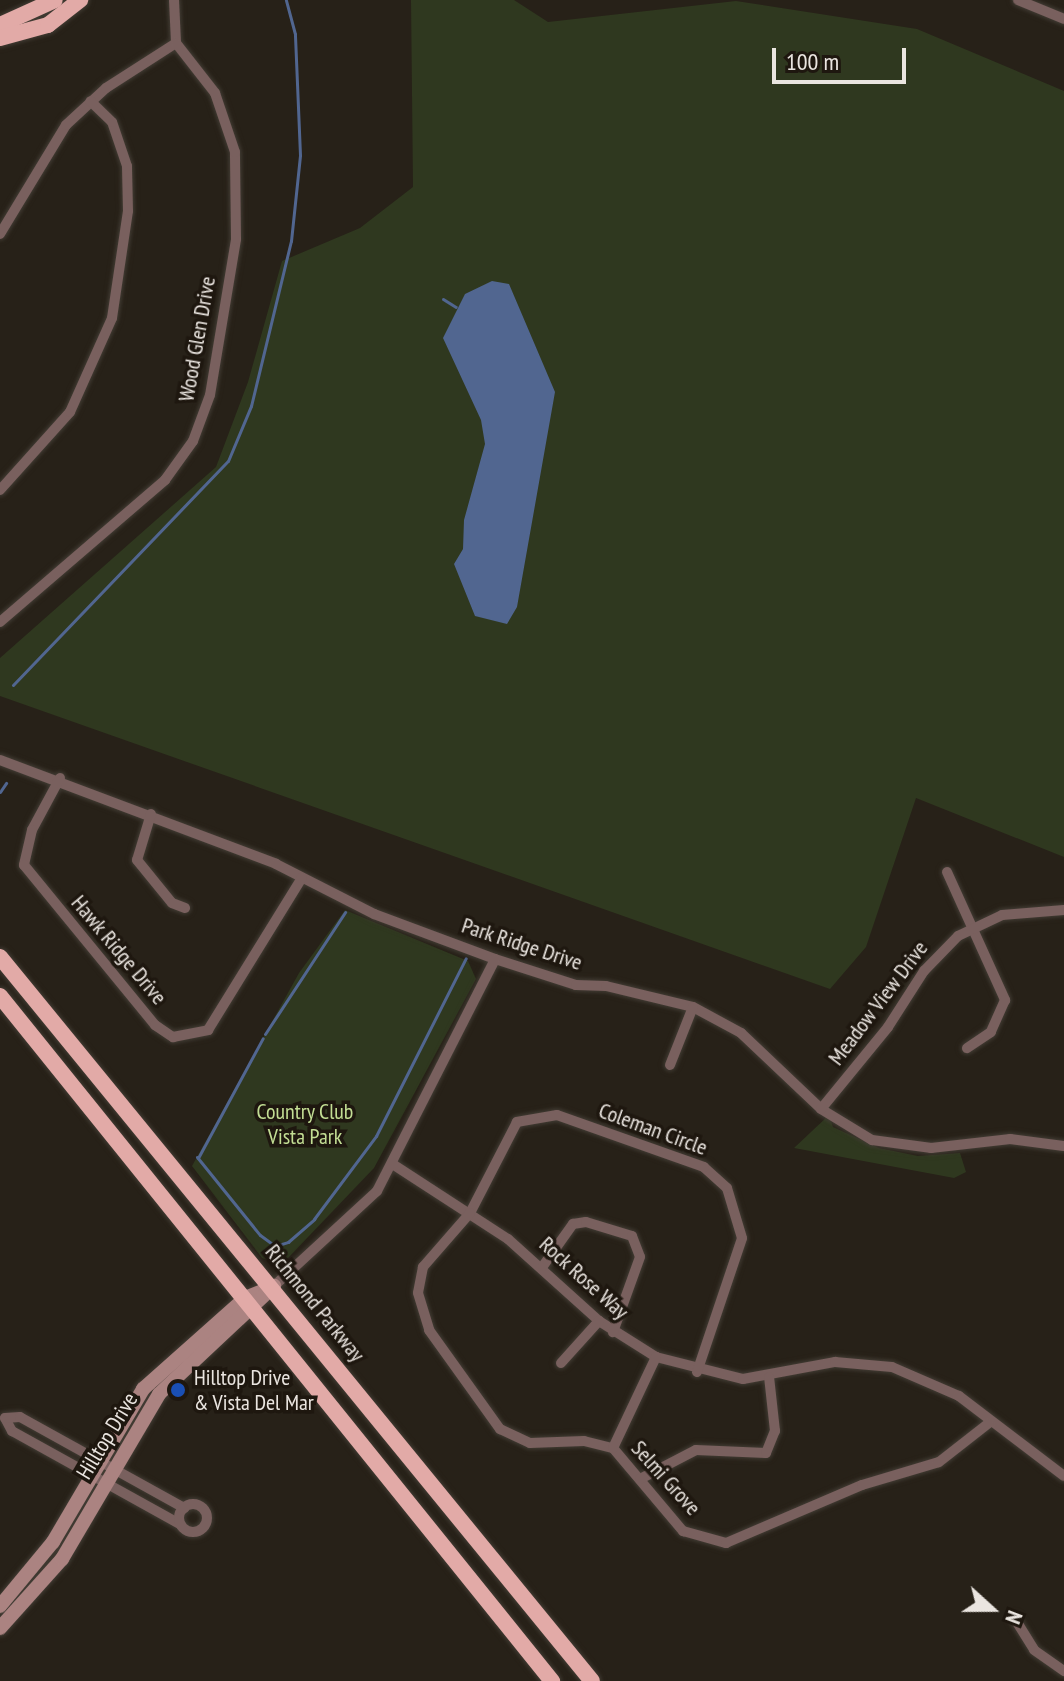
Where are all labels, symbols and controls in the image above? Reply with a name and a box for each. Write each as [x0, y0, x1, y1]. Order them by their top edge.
scale bar [776, 32, 910, 82]
text: 100 m [786, 46, 839, 77]
street label: Wood Glen Drive [173, 274, 221, 404]
street label: Hawk Ridge Drive [66, 890, 172, 1010]
street label: Park Ridge Drive [458, 912, 586, 976]
street label: Meadow View Drive [822, 935, 934, 1071]
street label: Coleman Circle [595, 1097, 711, 1161]
park label: Country Club Vista Park [256, 1098, 354, 1150]
street label: Rock Rose Way [534, 1231, 634, 1325]
street label: Richmond Parkway [260, 1239, 370, 1367]
place label: Hilltop Drive & Vista Del Mar [194, 1364, 314, 1416]
marker: Hilltop Drive & Vista Del Mar [169, 1381, 187, 1399]
street label: Hilltop Drive [71, 1388, 143, 1484]
street label: Selmi Grove [626, 1435, 706, 1521]
north arrow [952, 1569, 1032, 1649]
text: N [999, 1607, 1030, 1628]

